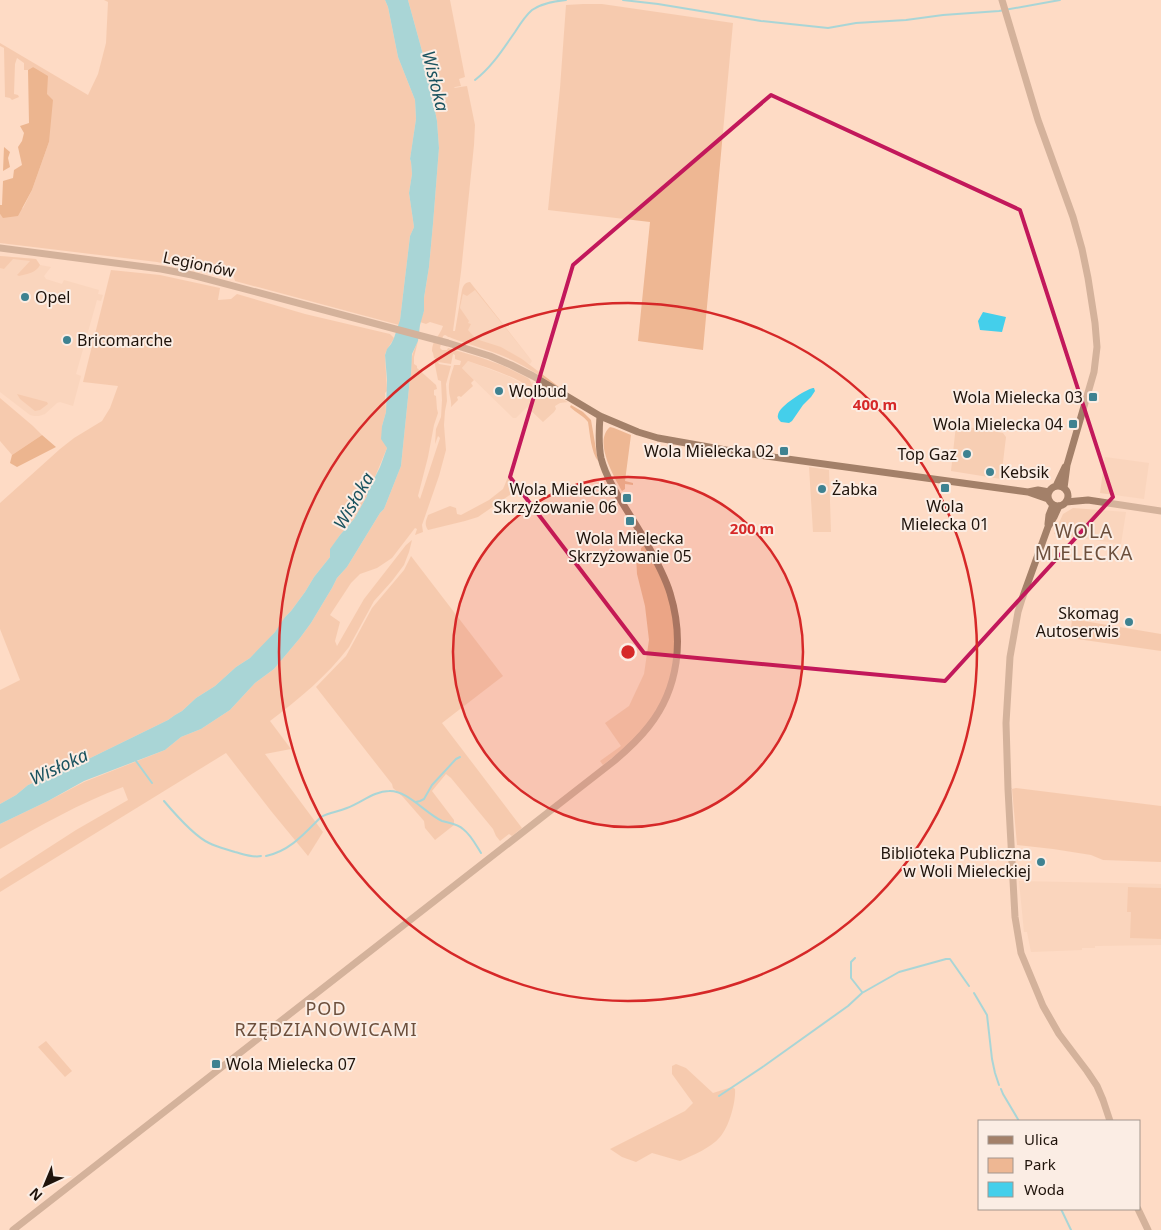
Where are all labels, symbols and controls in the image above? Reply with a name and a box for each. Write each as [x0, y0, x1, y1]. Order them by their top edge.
water label: Wisłoka [417, 48, 455, 114]
street label: Legionów [161, 246, 237, 282]
place label: Opel [35, 286, 71, 308]
marker: Opel [19, 291, 31, 303]
place label: Bricomarche [77, 329, 172, 351]
marker: Bricomarche [61, 334, 73, 346]
place label: Wolbud [509, 380, 567, 402]
marker: Wolbud [493, 385, 505, 397]
place label: Wola Mielecka 03 [953, 386, 1083, 408]
marker: Wola Mielecka 03 [1087, 391, 1099, 403]
text: 400 m [853, 394, 897, 414]
place label: Wola Mielecka 04 [933, 413, 1063, 435]
marker: Wola Mielecka 04 [1067, 418, 1079, 430]
place label: Wola Mielecka 02 [644, 440, 774, 462]
place label: Top Gaz [897, 443, 957, 465]
marker: Wola Mielecka 02 [778, 445, 790, 457]
marker: Top Gaz [961, 448, 973, 460]
place label: Kebsik [1000, 461, 1050, 483]
marker: Kebsik [984, 466, 996, 478]
water label: Wisłoka [327, 468, 379, 533]
place label: Wola Mielecka Skrzyżowanie 06 [493, 478, 617, 518]
place label: Żabka [832, 478, 878, 500]
marker: Wola Mielecka 01 [939, 482, 951, 494]
marker: Żabka [816, 483, 828, 495]
marker: Wola Mielecka Skrzyżowanie 06 [621, 492, 633, 504]
place label: Wola Mielecka 01 [901, 495, 989, 535]
marker: Wola Mielecka Skrzyżowanie 05 [624, 515, 636, 527]
text: 200 m [730, 518, 774, 538]
district label: WOLA MIELECKA [1035, 518, 1133, 566]
place label: Wola Mielecka Skrzyżowanie 05 [568, 527, 692, 567]
place label: Skomag Autoserwis [1036, 602, 1119, 642]
marker: Skomag Autoserwis [1123, 616, 1135, 628]
centre of rings [619, 643, 637, 661]
water label: Wisłoka [26, 742, 92, 790]
place label: Biblioteka Publiczna w Woli Mieleckiej [880, 842, 1031, 882]
marker: Biblioteka Publiczna w Woli Mieleckiej [1035, 856, 1047, 868]
district label: POD RZĘDZIANOWICAMI [234, 996, 418, 1041]
place label: Wola Mielecka 07 [226, 1053, 356, 1075]
marker: Wola Mielecka 07 [210, 1058, 222, 1070]
legend [978, 1120, 1141, 1210]
text: Ulica [1024, 1129, 1058, 1149]
text: Park [1024, 1154, 1056, 1174]
north arrow [20, 1160, 70, 1210]
text: Woda [1024, 1179, 1064, 1199]
text: N [25, 1184, 46, 1206]

